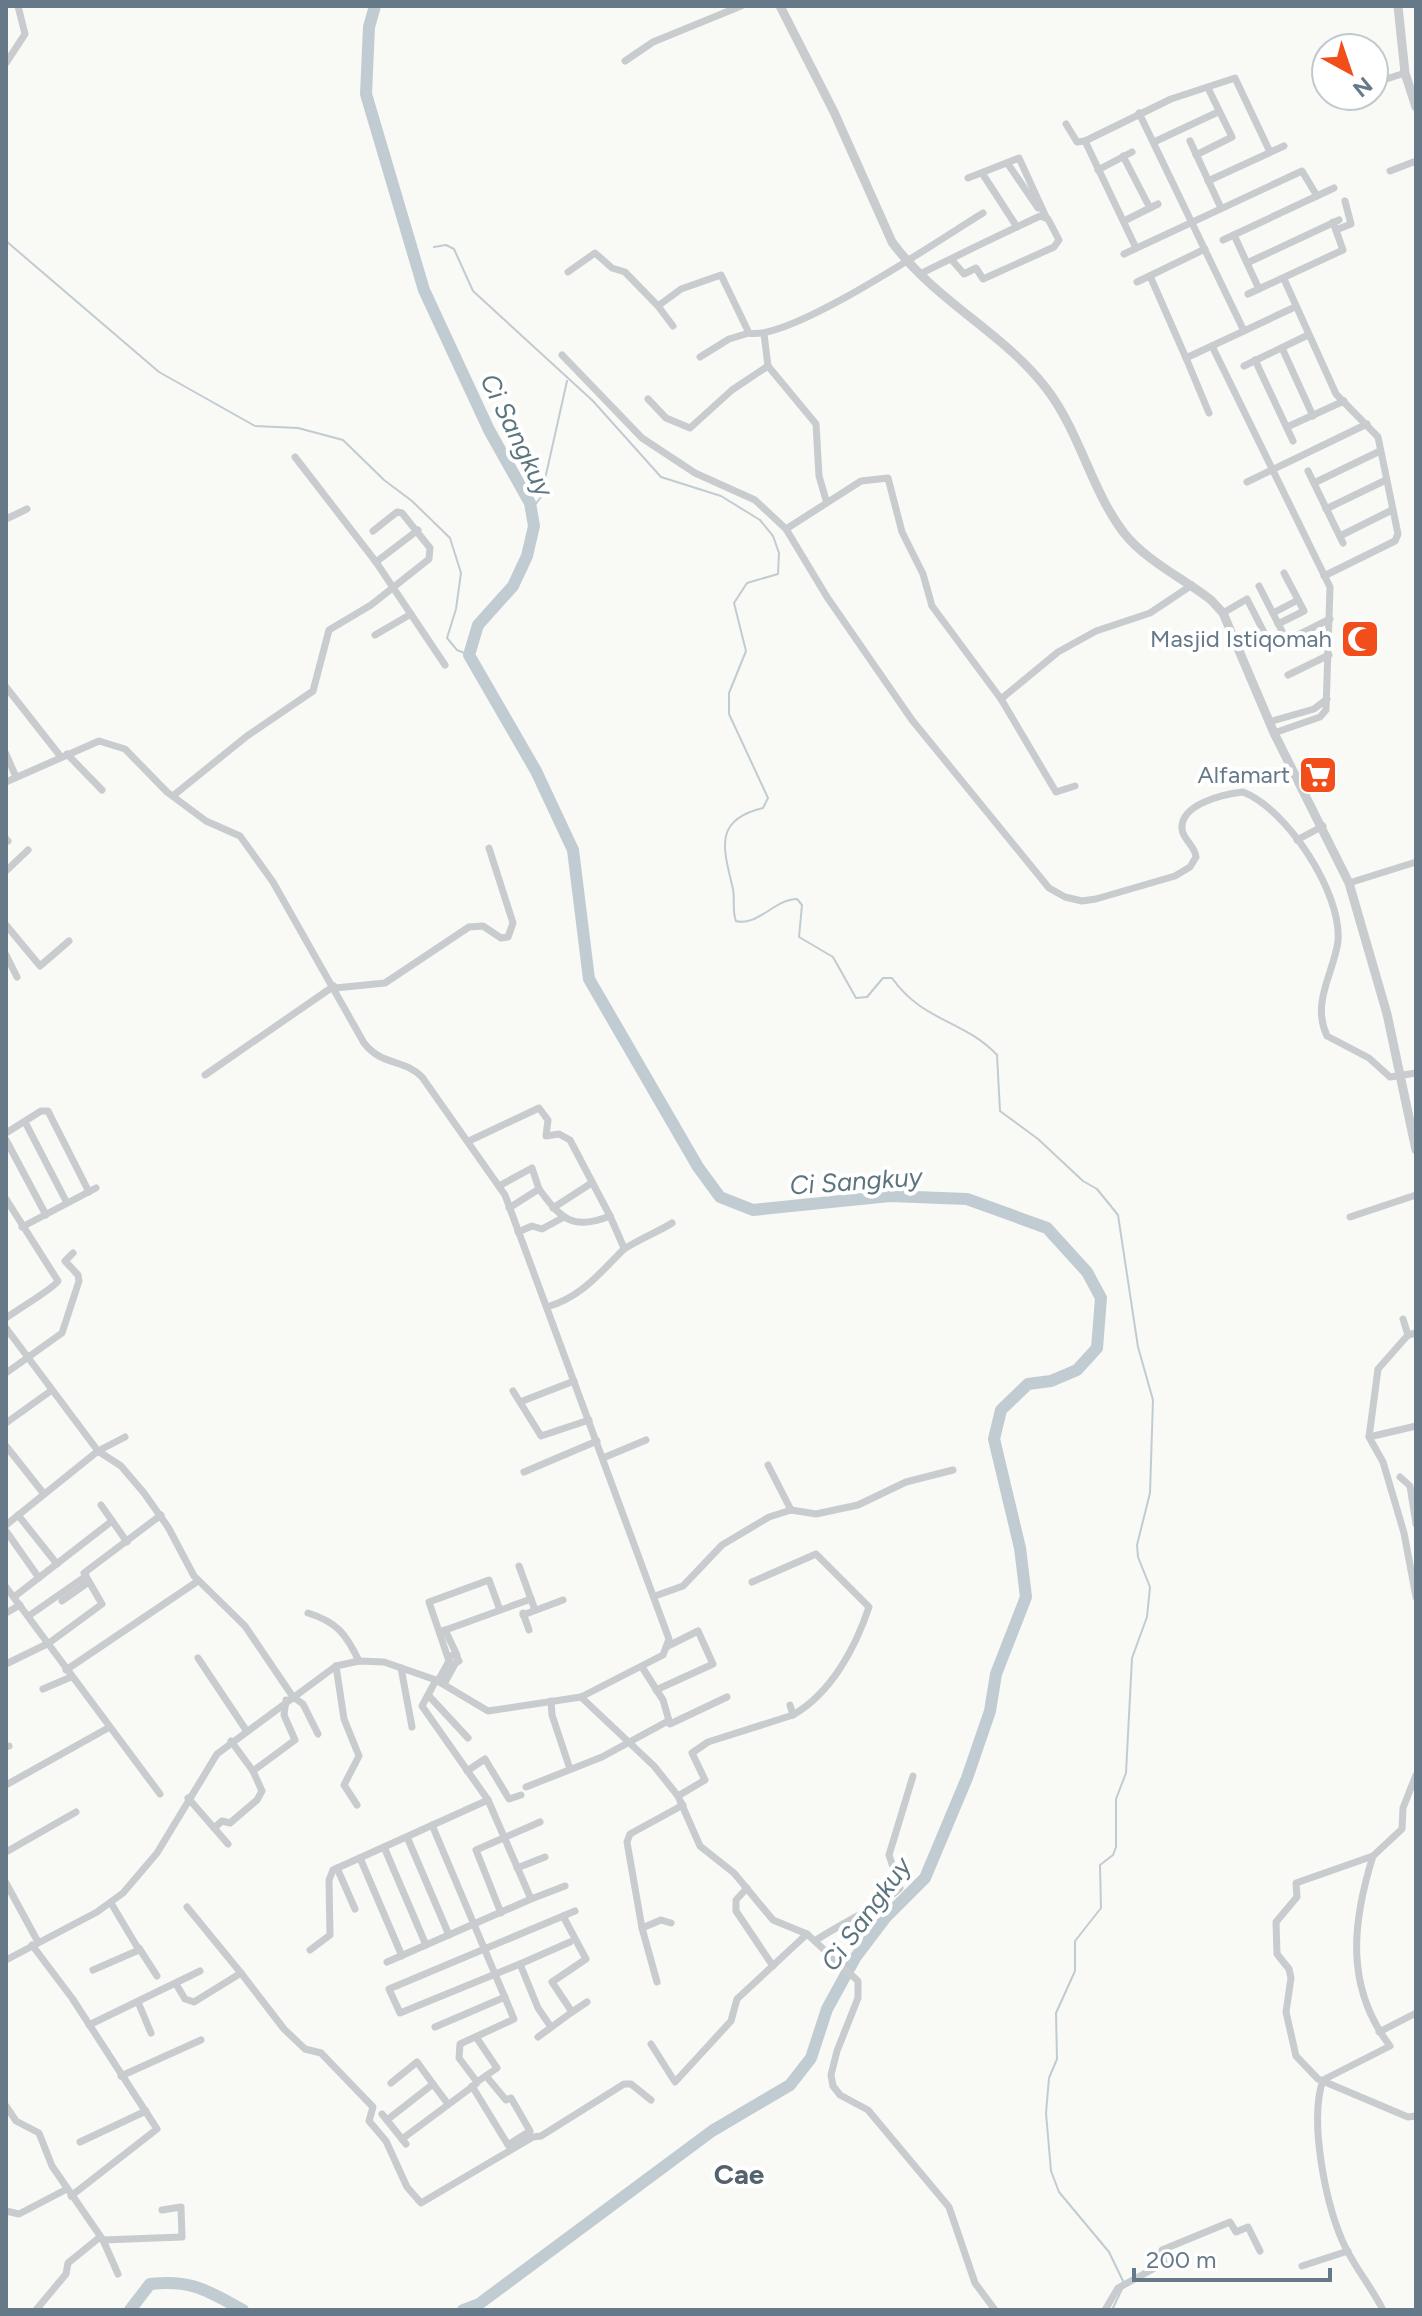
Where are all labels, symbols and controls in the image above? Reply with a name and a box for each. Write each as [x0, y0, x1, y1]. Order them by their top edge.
north arrow [1310, 32, 1390, 112]
text: N [1347, 71, 1378, 103]
water label: Ci Sangkuy [473, 368, 561, 503]
mosque icon: Masjid Istiqomah [1339, 618, 1381, 660]
place label: Masjid Istiqomah [1150, 624, 1332, 653]
supermarket icon: Alfamart [1297, 754, 1339, 796]
place label: Alfamart [1198, 760, 1290, 789]
water label: Ci Sangkuy [789, 1160, 925, 1202]
water label: Ci Sangkuy [814, 1850, 919, 1977]
district label: Cae [714, 2157, 764, 2191]
scale bar [1134, 2232, 1330, 2282]
text: 200 m [1146, 2245, 1217, 2274]

